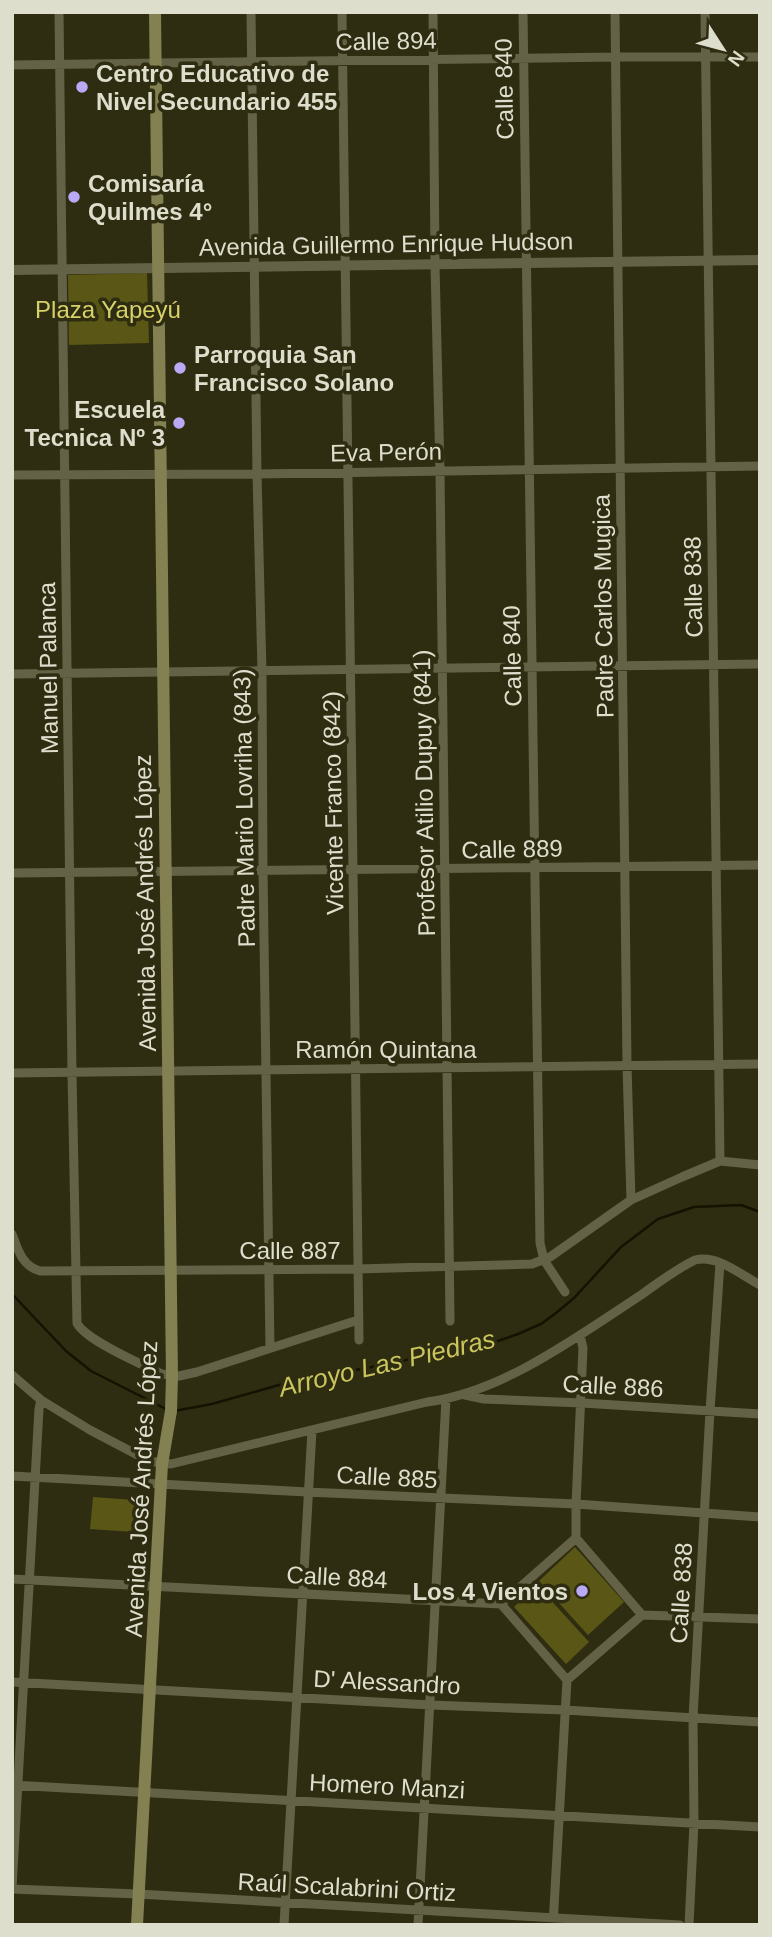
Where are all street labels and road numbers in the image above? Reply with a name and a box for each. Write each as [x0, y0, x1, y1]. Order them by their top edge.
street label: Calle 894 [335, 27, 437, 55]
street label: Calle 840 [490, 38, 518, 140]
street label: Avenida Guillermo Enrique Hudson [199, 227, 573, 261]
street label: Eva Perón [330, 438, 442, 466]
street label: Padre Carlos Mugica [588, 493, 618, 718]
street label: Calle 838 [679, 536, 707, 638]
street label: Manuel Palanca [33, 581, 63, 754]
street label: Calle 840 [498, 605, 526, 707]
street label: Profesor Atilio Dupuy (841) [408, 649, 440, 937]
street label: Padre Mario Lovriha (843) [228, 668, 260, 948]
street label: Vicente Franco (842) [318, 691, 348, 915]
street label: Avenida José Andrés López [129, 754, 161, 1052]
street label: Calle 889 [461, 835, 563, 863]
street label: Ramón Quintana [295, 1036, 477, 1063]
street label: Calle 887 [239, 1237, 341, 1264]
street label: Avenida José Andrés López [120, 1340, 162, 1638]
street label: Calle 886 [562, 1370, 664, 1402]
street label: Calle 885 [336, 1461, 438, 1493]
street label: Calle 838 [665, 1542, 697, 1644]
street label: Calle 884 [286, 1561, 388, 1593]
street label: D' Alessandro [313, 1665, 461, 1699]
street label: Homero Manzi [308, 1768, 466, 1804]
street label: Raúl Scalabrini Ortiz [237, 1868, 457, 1906]

